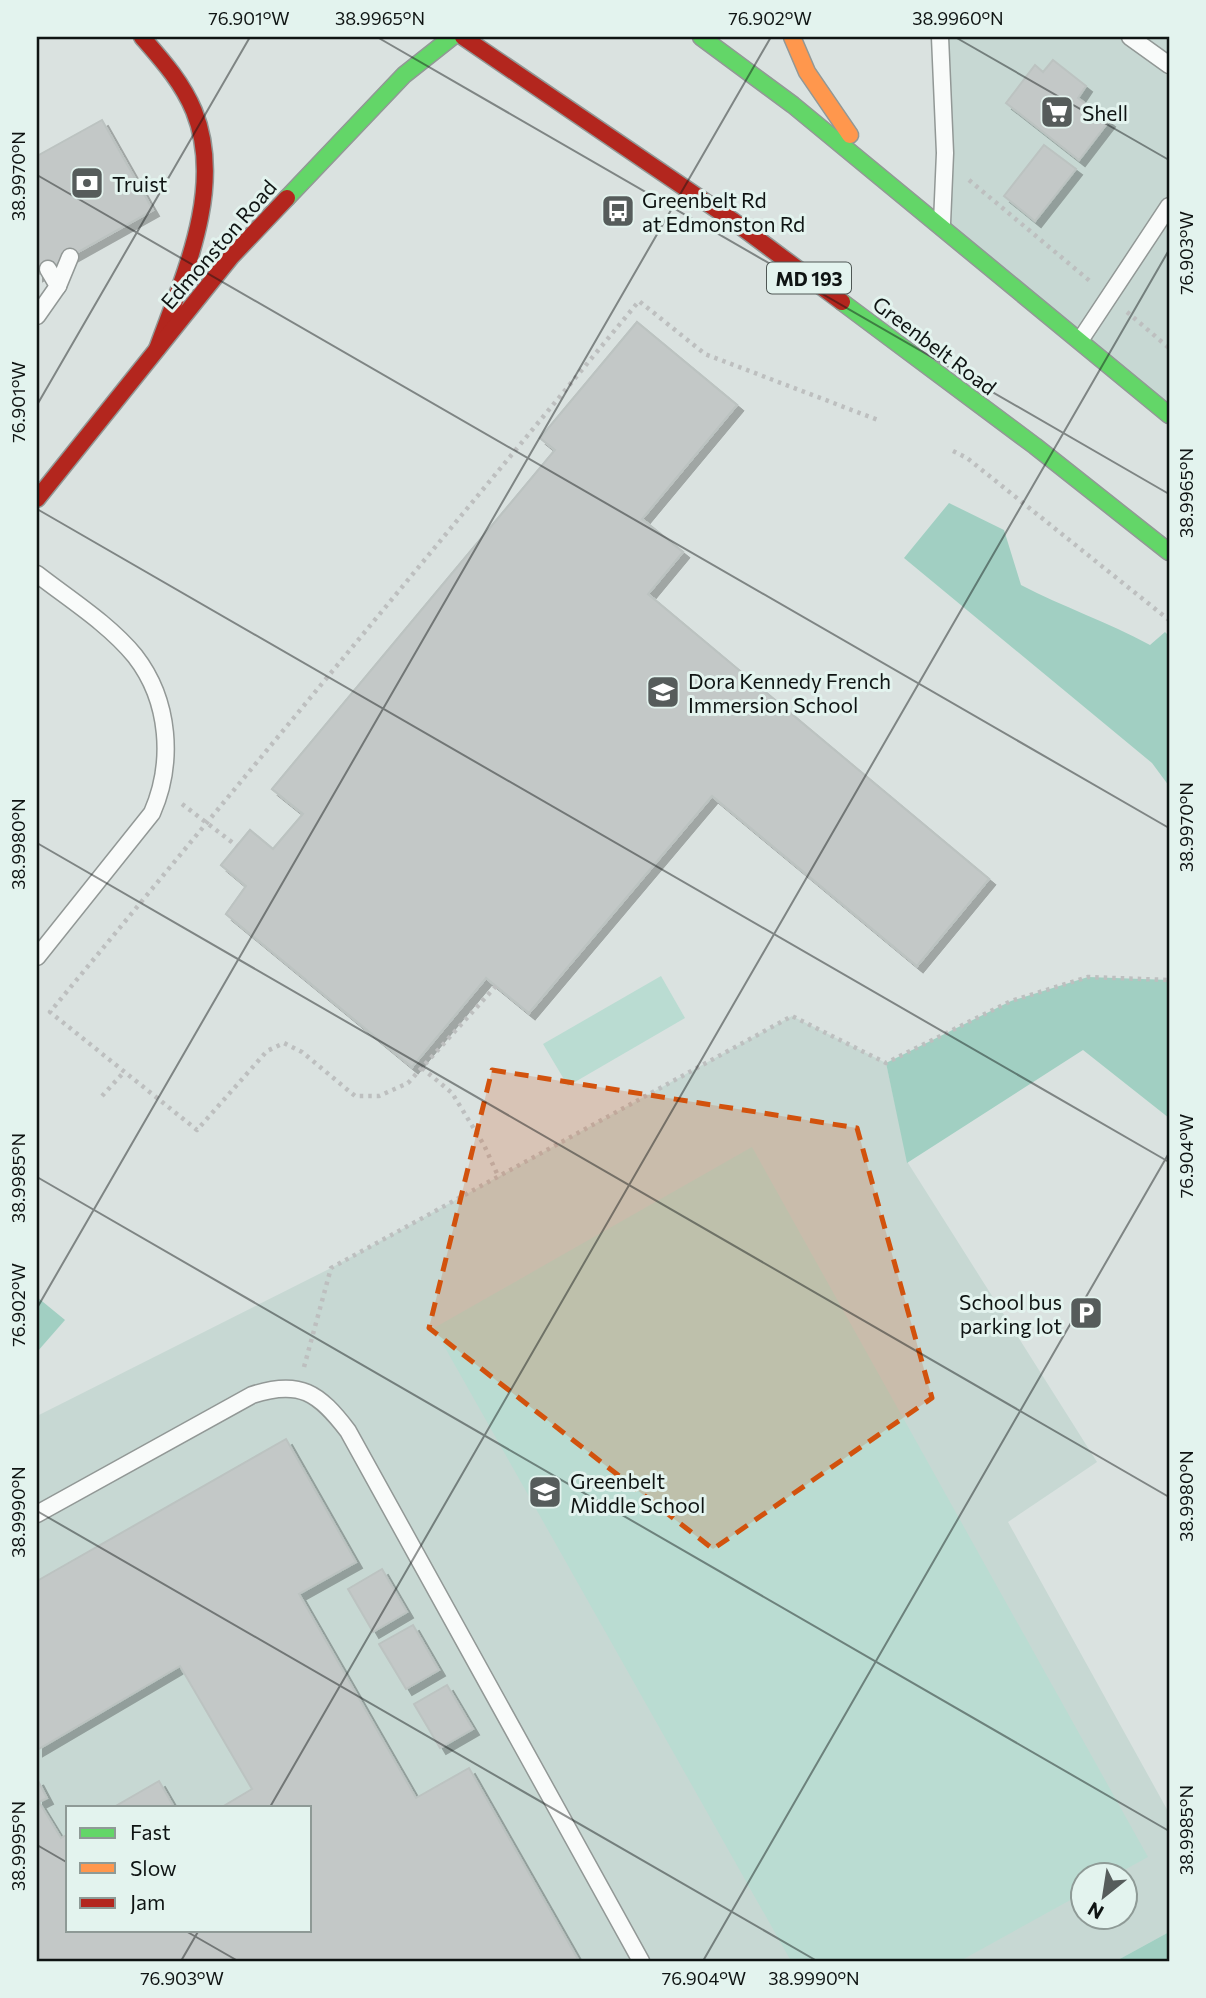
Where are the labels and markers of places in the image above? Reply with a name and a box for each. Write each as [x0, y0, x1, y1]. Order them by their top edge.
supermarket icon: Shell [1038, 93, 1076, 131]
place label: Shell [1082, 100, 1128, 125]
bank icon: Truist [68, 164, 106, 202]
place label: Truist [112, 171, 167, 196]
place label: Greenbelt Rd at Edmonston Rd [642, 187, 805, 236]
bus stop icon: Greenbelt Rd at Edmonston Rd [599, 192, 637, 230]
place label: Dora Kennedy French Immersion School [688, 668, 891, 717]
school or university icon: Dora Kennedy French Immersion School [644, 673, 682, 711]
place label: School bus parking lot [959, 1289, 1062, 1338]
parking icon: School bus parking lot [1067, 1294, 1105, 1332]
place label: Greenbelt Middle School [570, 1468, 705, 1517]
school or university icon: Greenbelt Middle School [526, 1473, 564, 1511]

